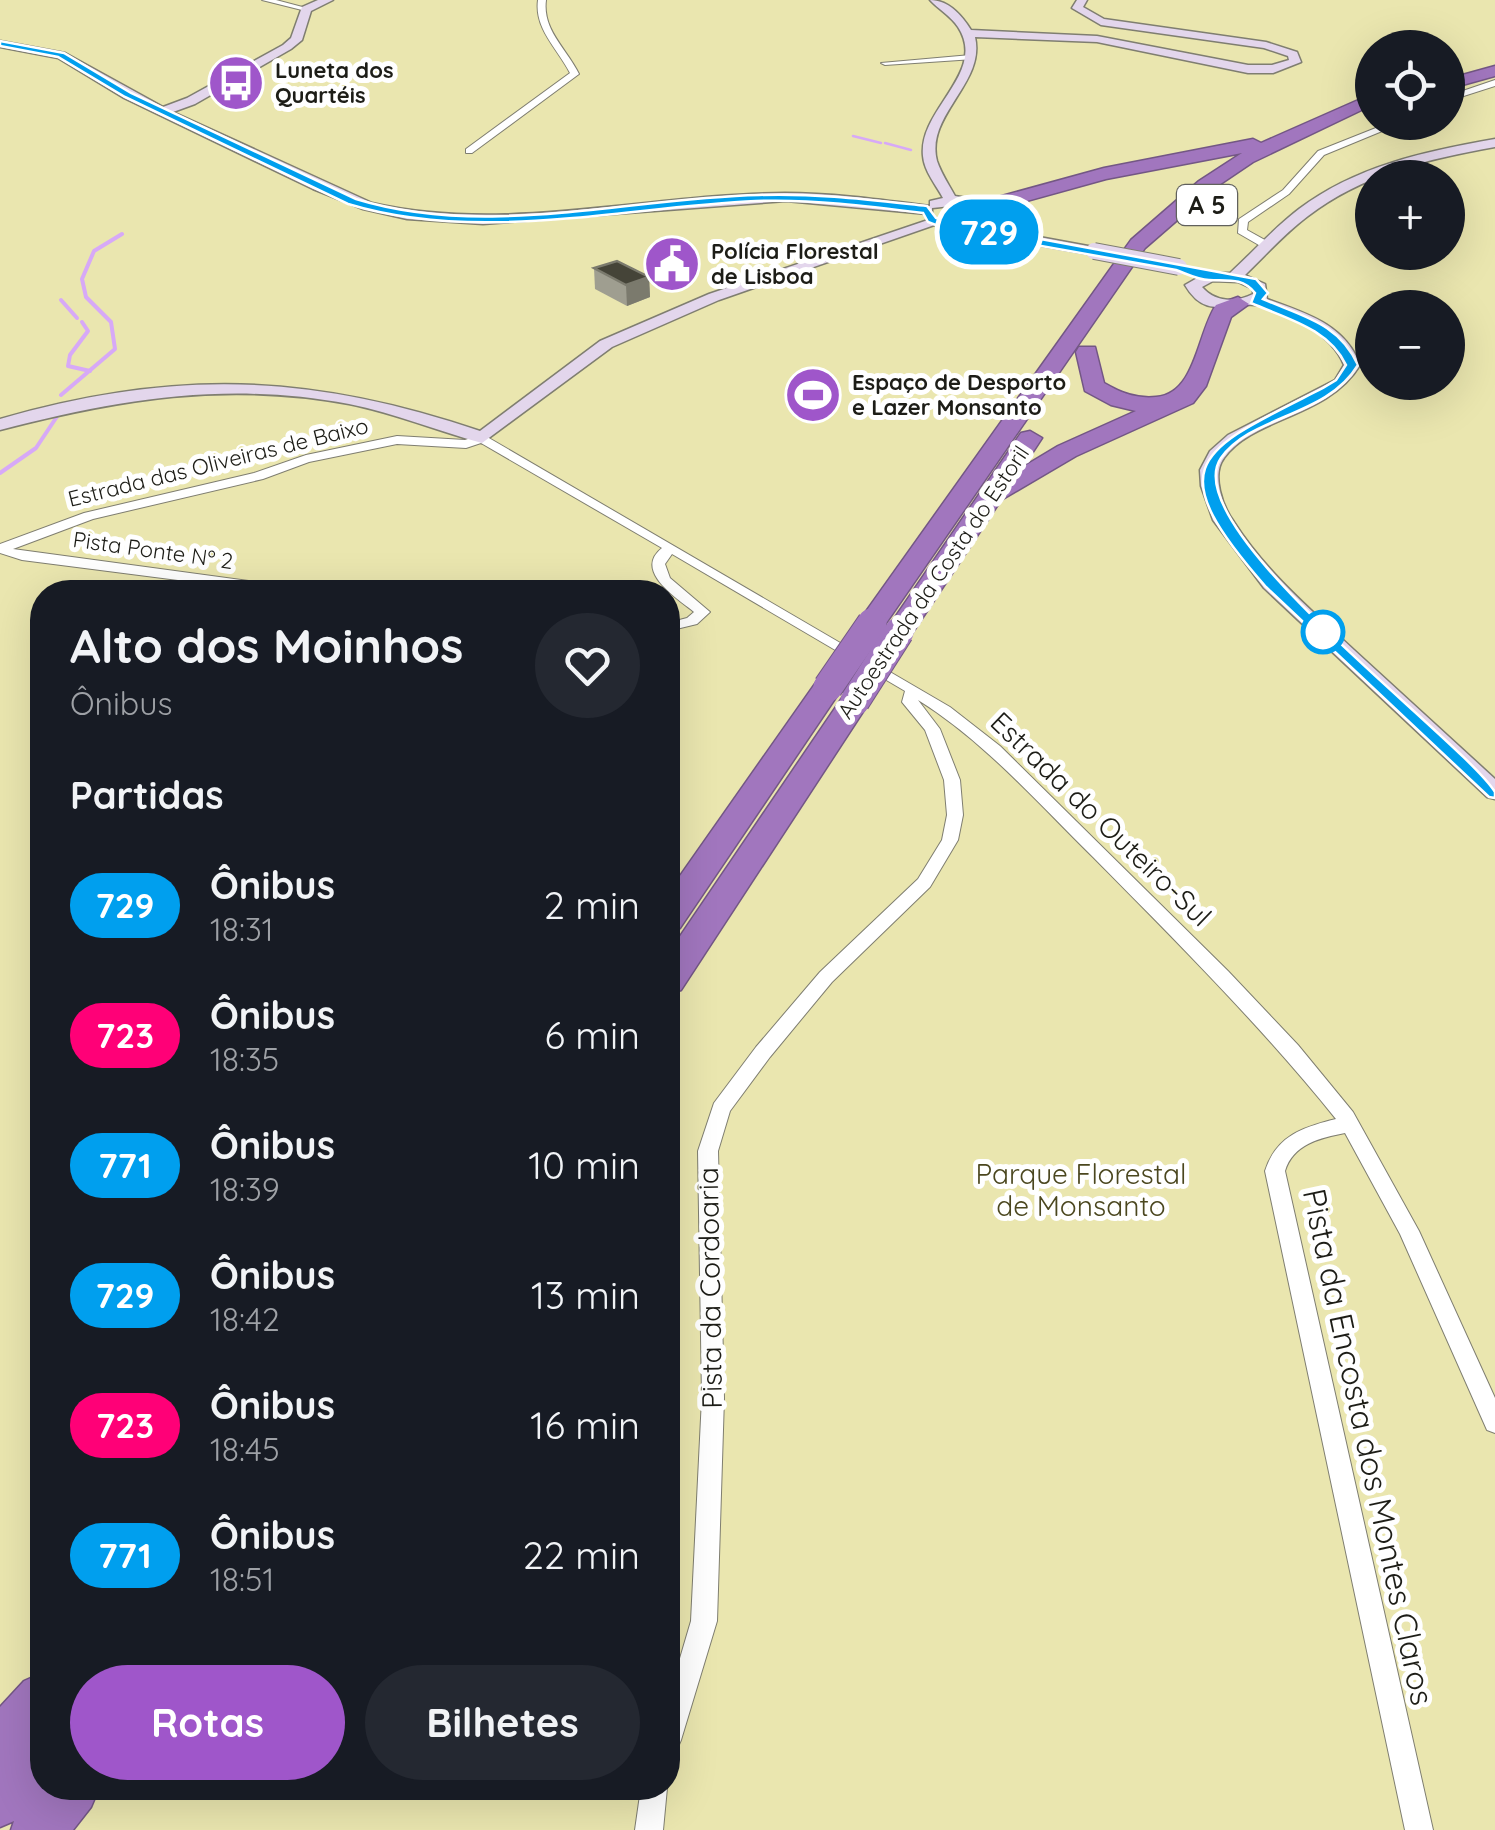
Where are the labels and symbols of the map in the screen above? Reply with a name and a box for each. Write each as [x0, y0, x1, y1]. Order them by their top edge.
bus stop icon: Luneta dos Quartéis [206, 53, 266, 113]
place label: Luneta dos Quartéis [275, 56, 394, 109]
road number: A 5 [1177, 185, 1237, 225]
line badge: 729 [932, 200, 1046, 264]
public building icon: Polícia Florestal de Lisboa [642, 234, 702, 294]
place label: Polícia Florestal de Lisboa [711, 237, 879, 290]
sports icon: Espaço de Desporto e Lazer Monsanto [783, 365, 843, 425]
place label: Espaço de Desporto e Lazer Monsanto [852, 368, 1066, 421]
street label: Estrada das Oliveiras de Baixo [65, 411, 371, 513]
street label: Autoestrada da Costa do Estoril [831, 440, 1035, 724]
street label: Pista Ponte Nº 2 [71, 525, 235, 575]
unlabelled marker [1302, 611, 1344, 653]
street label: Estrada do Outeiro-Sul [984, 704, 1219, 933]
park label: Parque Florestal de Monsanto [976, 1156, 1186, 1223]
street label: Pista da Cordoaria [690, 1167, 729, 1409]
street label: Pista da Encosta dos Montes Claros [1295, 1185, 1443, 1709]

